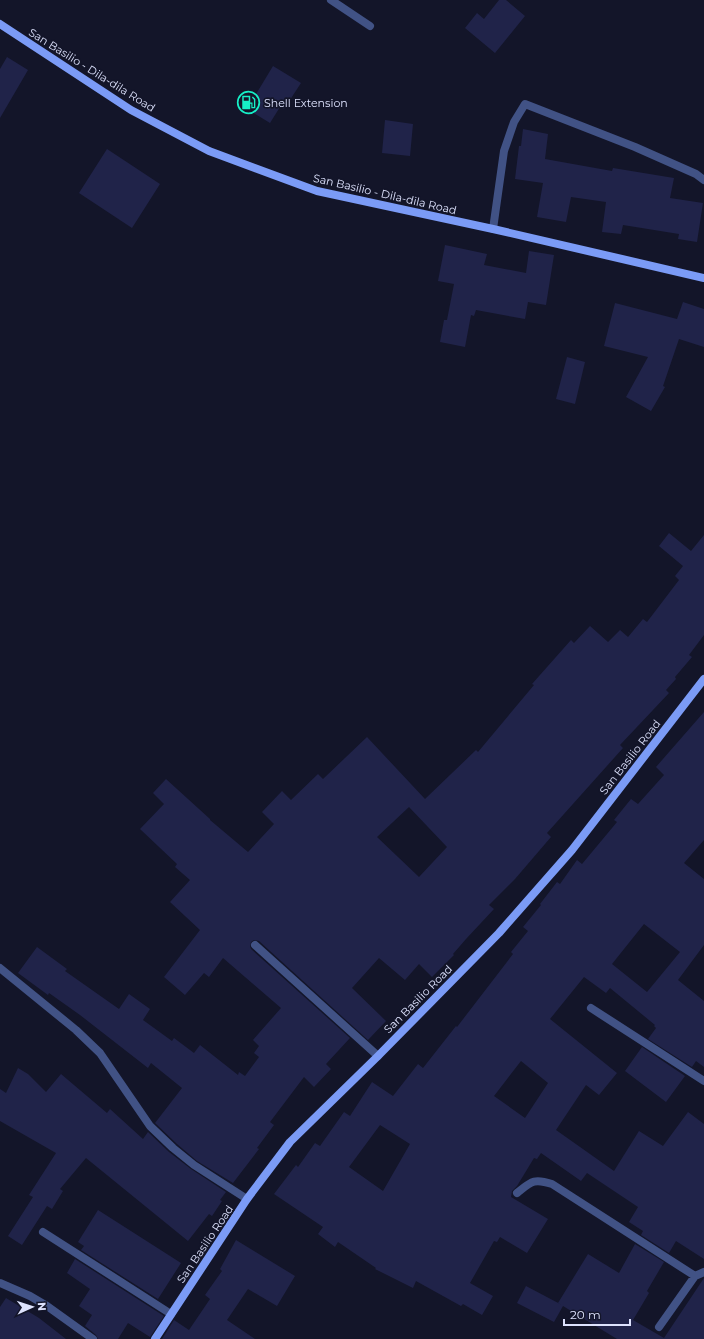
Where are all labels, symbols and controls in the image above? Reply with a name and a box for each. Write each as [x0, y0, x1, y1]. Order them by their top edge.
street label: San Basilio - Dila-dila Road [26, 25, 158, 115]
fuel station icon: Shell Extension [235, 90, 261, 116]
place label: Shell Extension [264, 96, 348, 110]
street label: San Basilio - Dila-dila Road [312, 171, 458, 217]
street label: San Basilio Road [596, 717, 664, 797]
street label: San Basilio Road [381, 962, 455, 1036]
street label: San Basilio Road [174, 1202, 236, 1286]
north arrow [12, 1287, 52, 1327]
scale bar [564, 1301, 630, 1327]
text: N [35, 1302, 49, 1311]
text: 20 m [570, 1307, 601, 1322]

